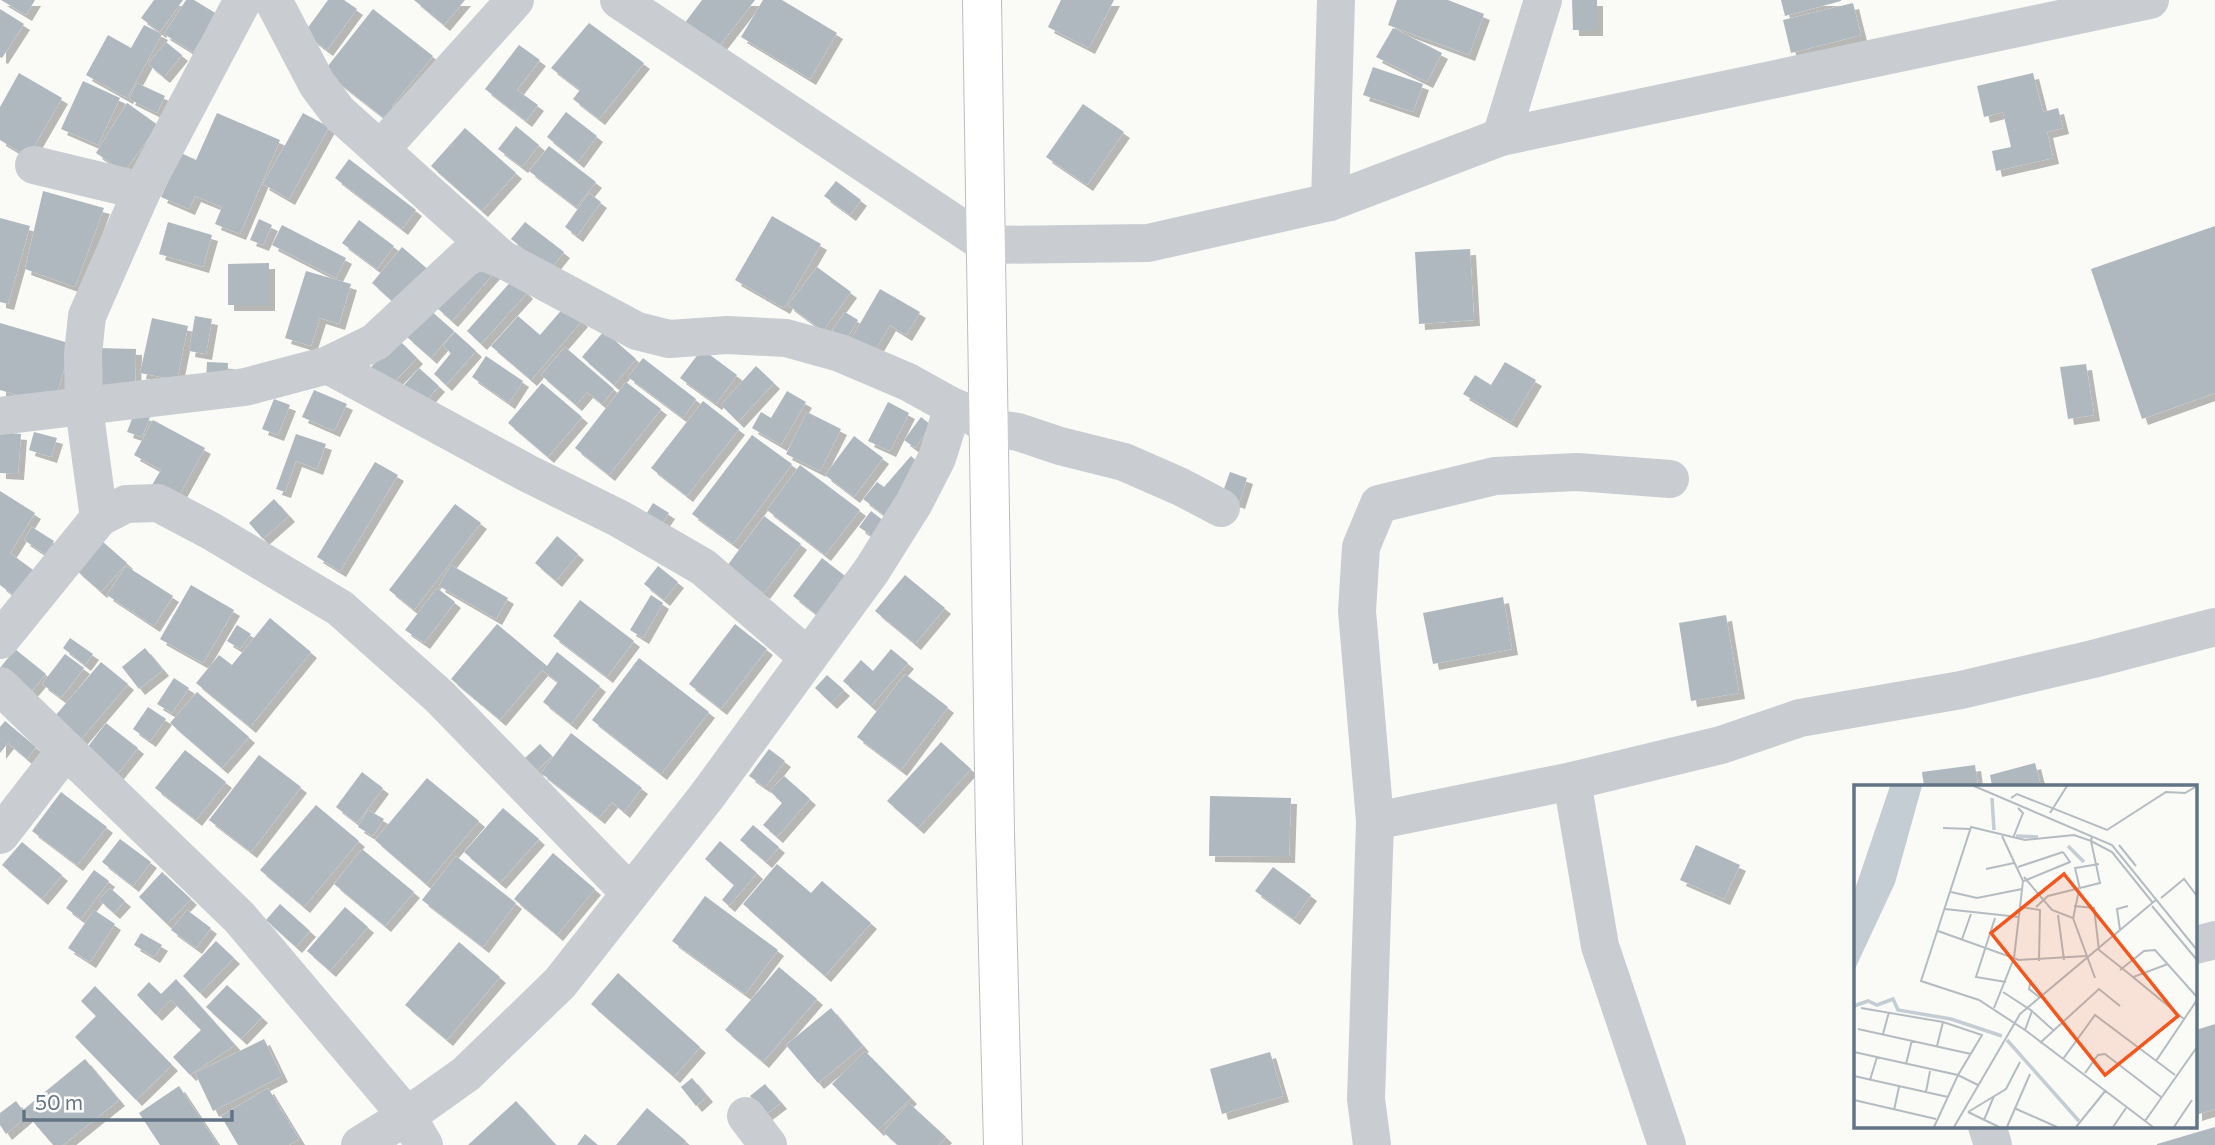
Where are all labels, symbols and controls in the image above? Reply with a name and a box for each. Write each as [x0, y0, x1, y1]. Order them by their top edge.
inset map [1854, 785, 2198, 1128]
scale bar [24, 1078, 233, 1122]
text: 50 m [35, 1089, 83, 1114]

